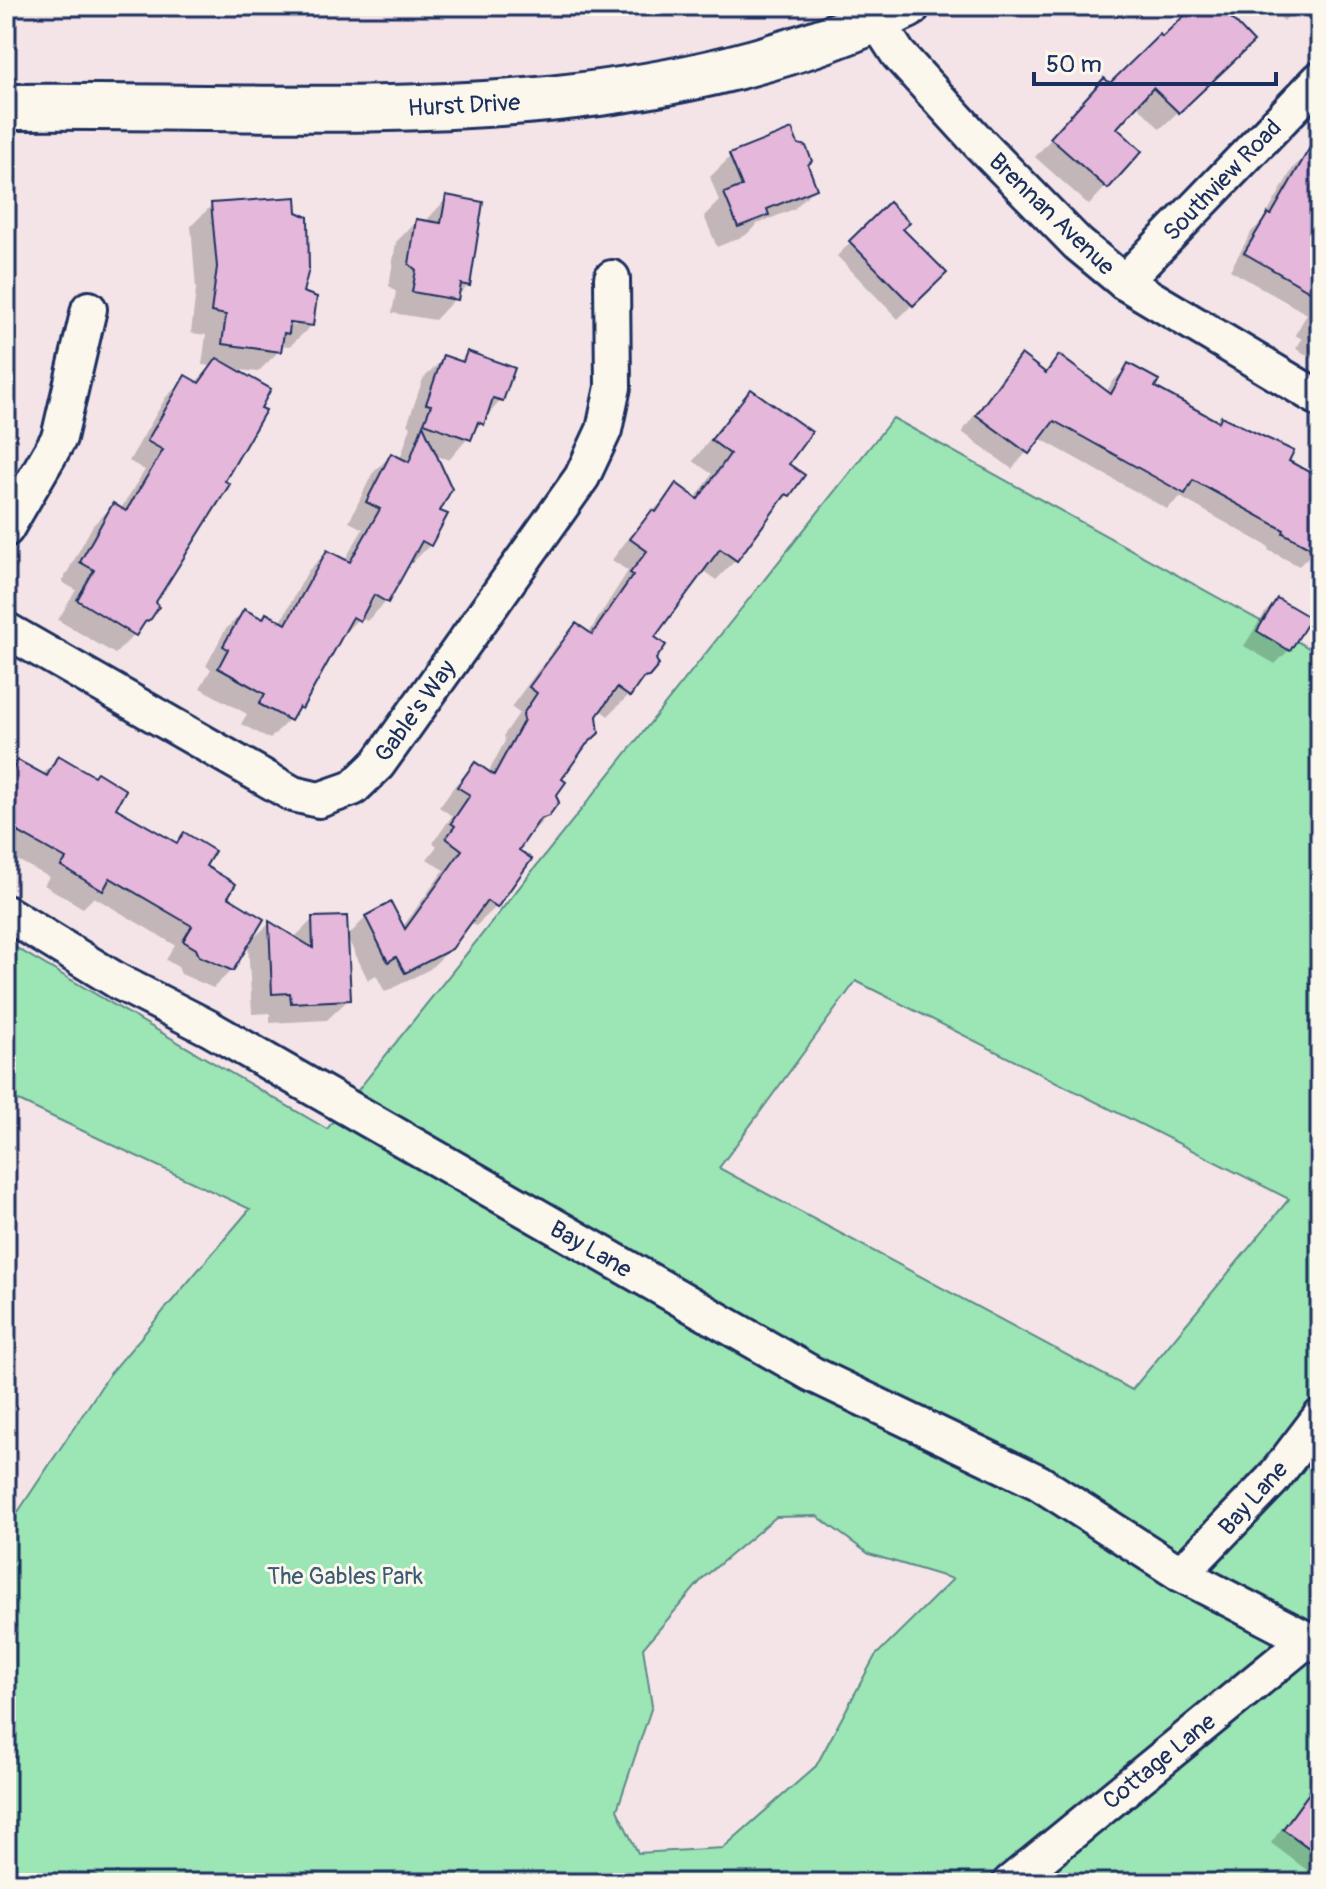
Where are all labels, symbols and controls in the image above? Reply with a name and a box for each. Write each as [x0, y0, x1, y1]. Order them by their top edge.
scale bar [1034, 36, 1276, 86]
text: 50 m [1046, 50, 1102, 79]
street label: Hurst Drive [407, 88, 521, 123]
street label: Southview Road [1157, 113, 1288, 247]
street label: Brennan Avenue [983, 147, 1121, 282]
street label: Gable's Way [369, 655, 462, 768]
street label: Bay Lane [545, 1214, 637, 1284]
street label: Bay Lane [1213, 1455, 1294, 1541]
park label: The Gables Park [267, 1562, 423, 1591]
street label: Cottage Lane [1097, 1707, 1222, 1816]

